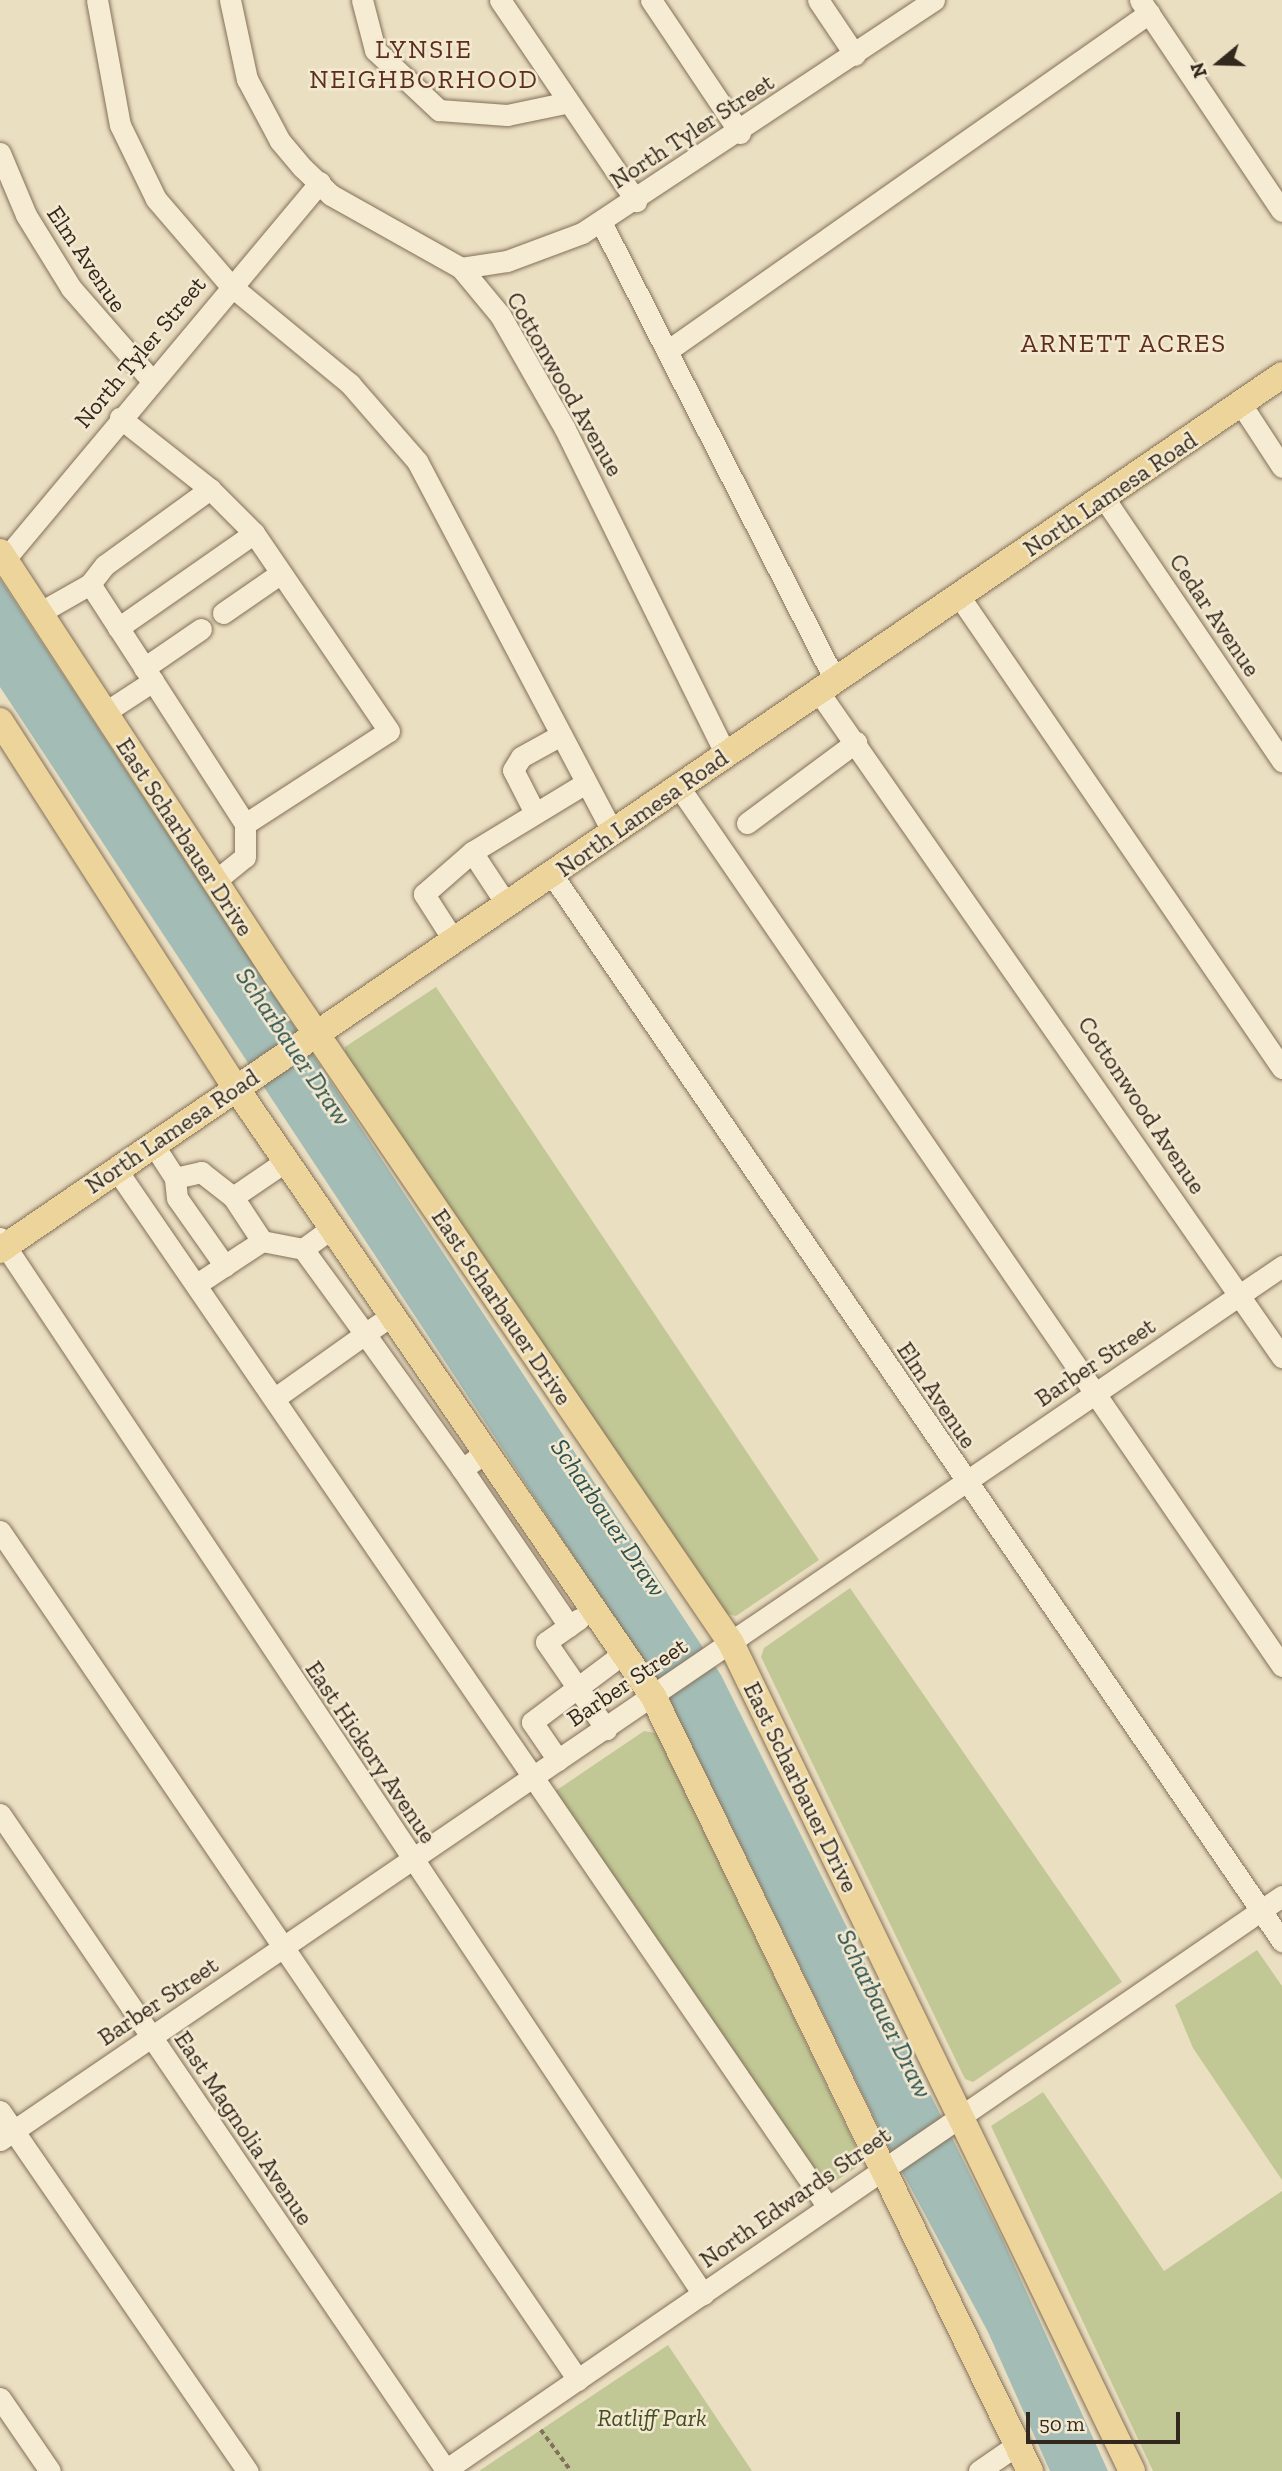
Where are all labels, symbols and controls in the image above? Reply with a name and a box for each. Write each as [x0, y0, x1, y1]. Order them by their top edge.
north arrow [1184, 28, 1254, 98]
district label: LYNSIE NEIGHBORHOOD [311, 34, 537, 96]
text: N [1185, 59, 1212, 81]
street label: North Tyler Street [604, 67, 780, 195]
street label: Elm Avenue [41, 200, 133, 318]
street label: North Tyler Street [68, 270, 212, 434]
street label: Cottonwood Avenue [500, 286, 630, 482]
district label: ARNETT ACRES [1022, 328, 1226, 360]
street label: North Lamesa Road [1018, 425, 1202, 563]
street label: Cedar Avenue [1163, 548, 1267, 682]
street label: East Scharbauer Drive [110, 732, 260, 942]
street label: North Lamesa Road [551, 743, 733, 883]
water label: Scharbauer Draw [229, 962, 357, 1132]
street label: Cottonwood Avenue [1072, 1010, 1212, 1200]
street label: North Lamesa Road [80, 1062, 264, 1200]
street label: East Scharbauer Drive [426, 1203, 578, 1411]
street label: Barber Street [1029, 1311, 1161, 1413]
street label: Elm Avenue [891, 1336, 983, 1454]
water label: Scharbauer Draw [544, 1433, 672, 1603]
street label: Barber Street [561, 1631, 693, 1733]
street label: East Hickory Avenue [299, 1655, 443, 1849]
street label: East Scharbauer Drive [737, 1677, 865, 1897]
water label: Scharbauer Draw [830, 1924, 938, 2104]
street label: Barber Street [92, 1950, 224, 2052]
street label: East Magnolia Avenue [168, 2025, 320, 2231]
street label: North Edwards Street [694, 2120, 896, 2274]
scale bar [1030, 2398, 1184, 2442]
park label: Ratliff Park [597, 2404, 707, 2432]
text: 50 m [1039, 2411, 1085, 2436]

